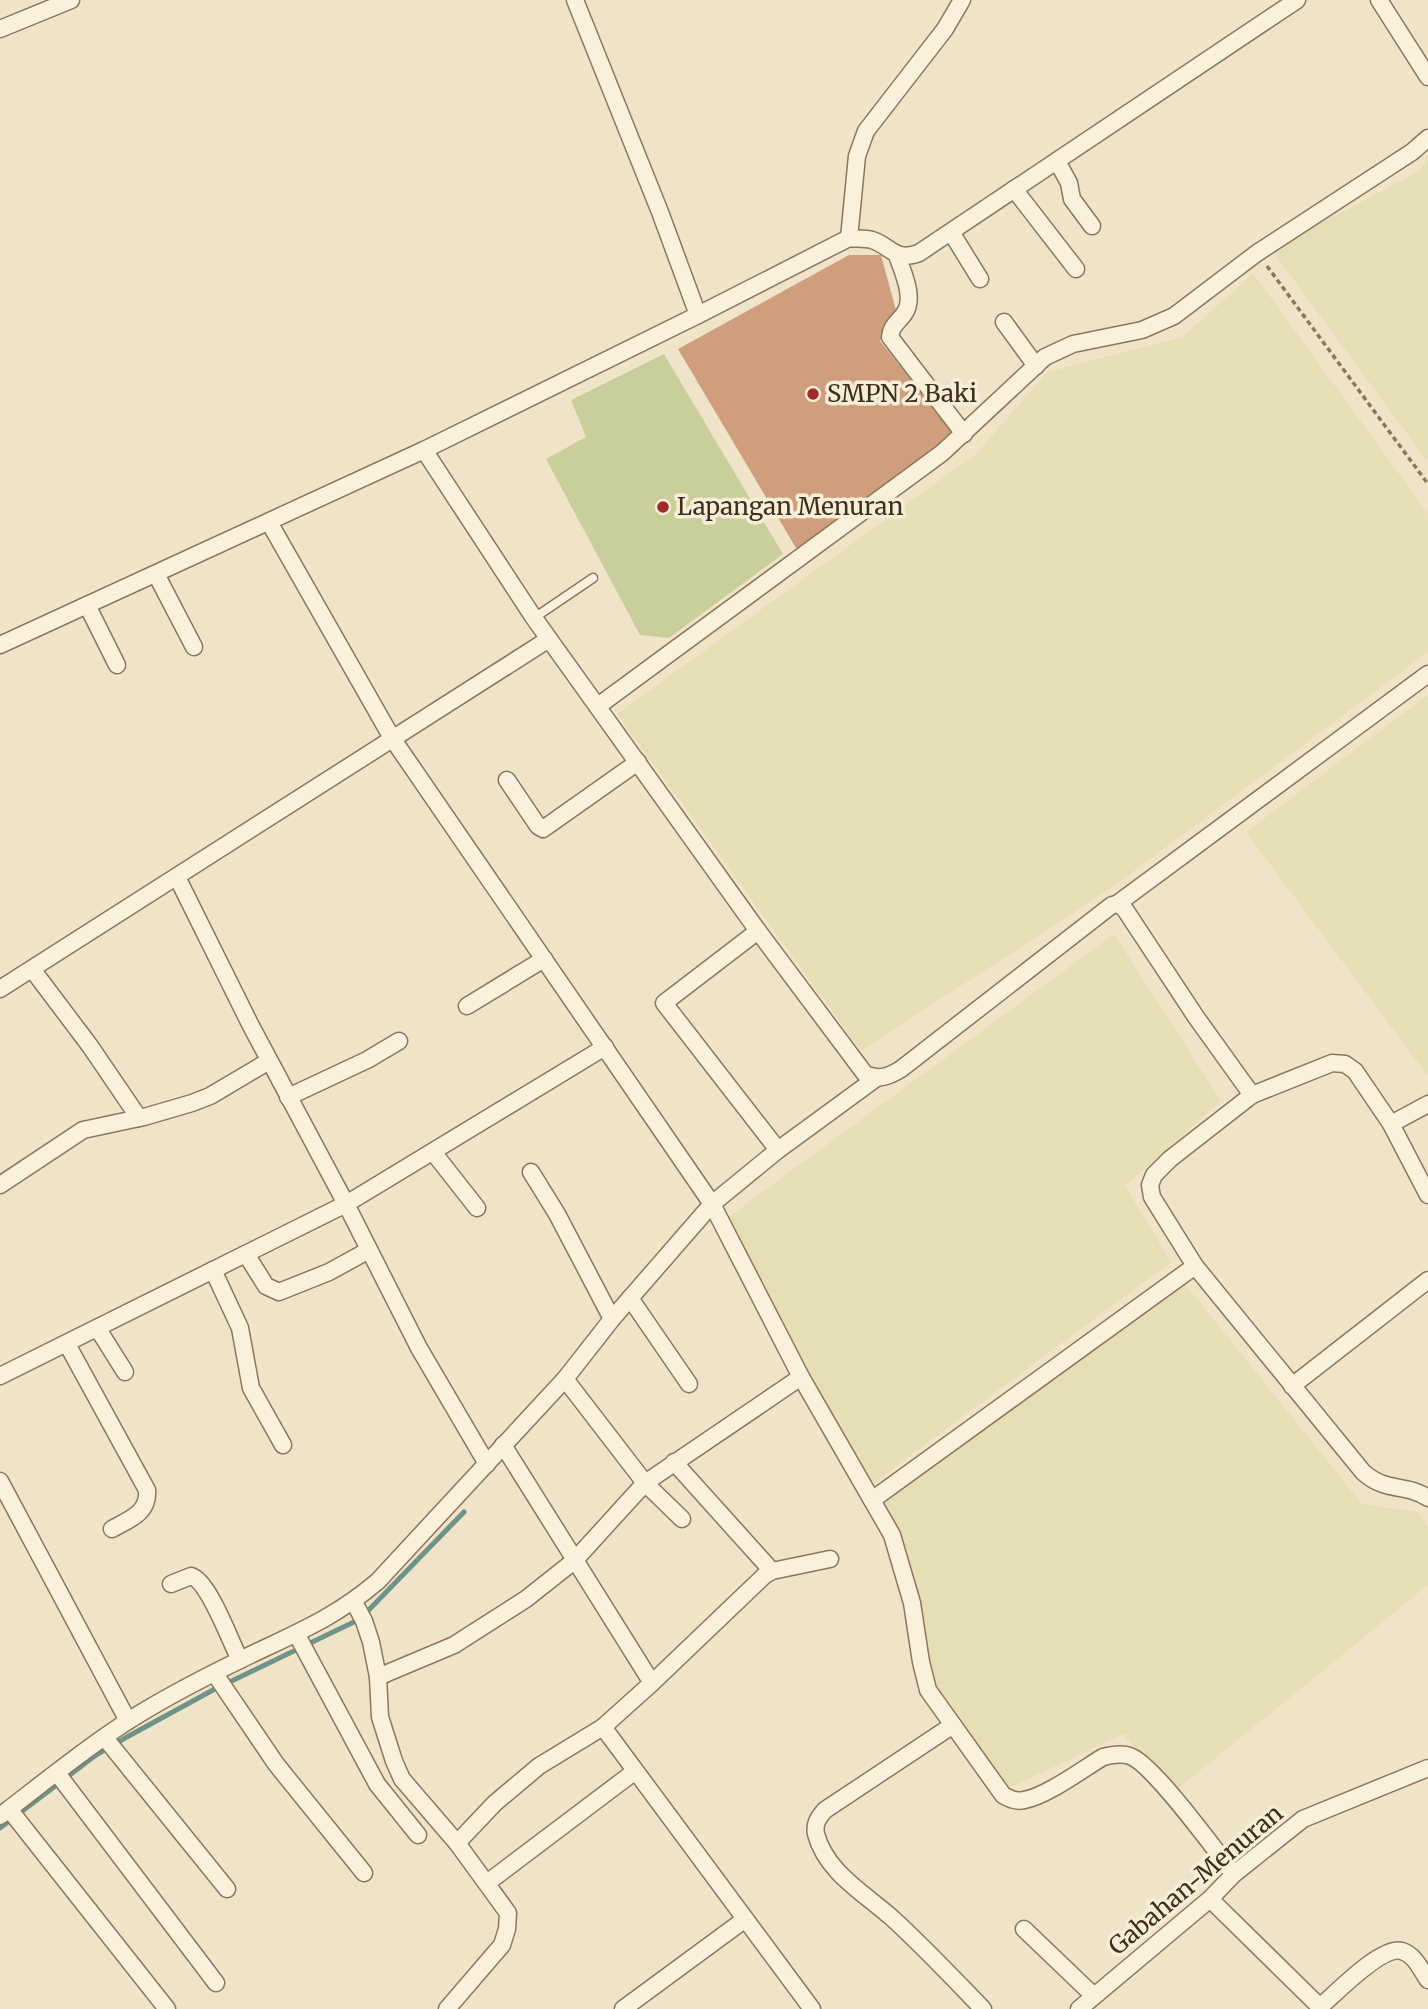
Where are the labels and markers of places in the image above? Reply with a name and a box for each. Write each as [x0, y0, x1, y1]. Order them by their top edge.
place label: SMPN 2 Baki [827, 378, 977, 409]
marker: SMPN 2 Baki [805, 386, 821, 402]
place label: Lapangan Menuran [677, 491, 903, 522]
marker: Lapangan Menuran [655, 499, 671, 515]

